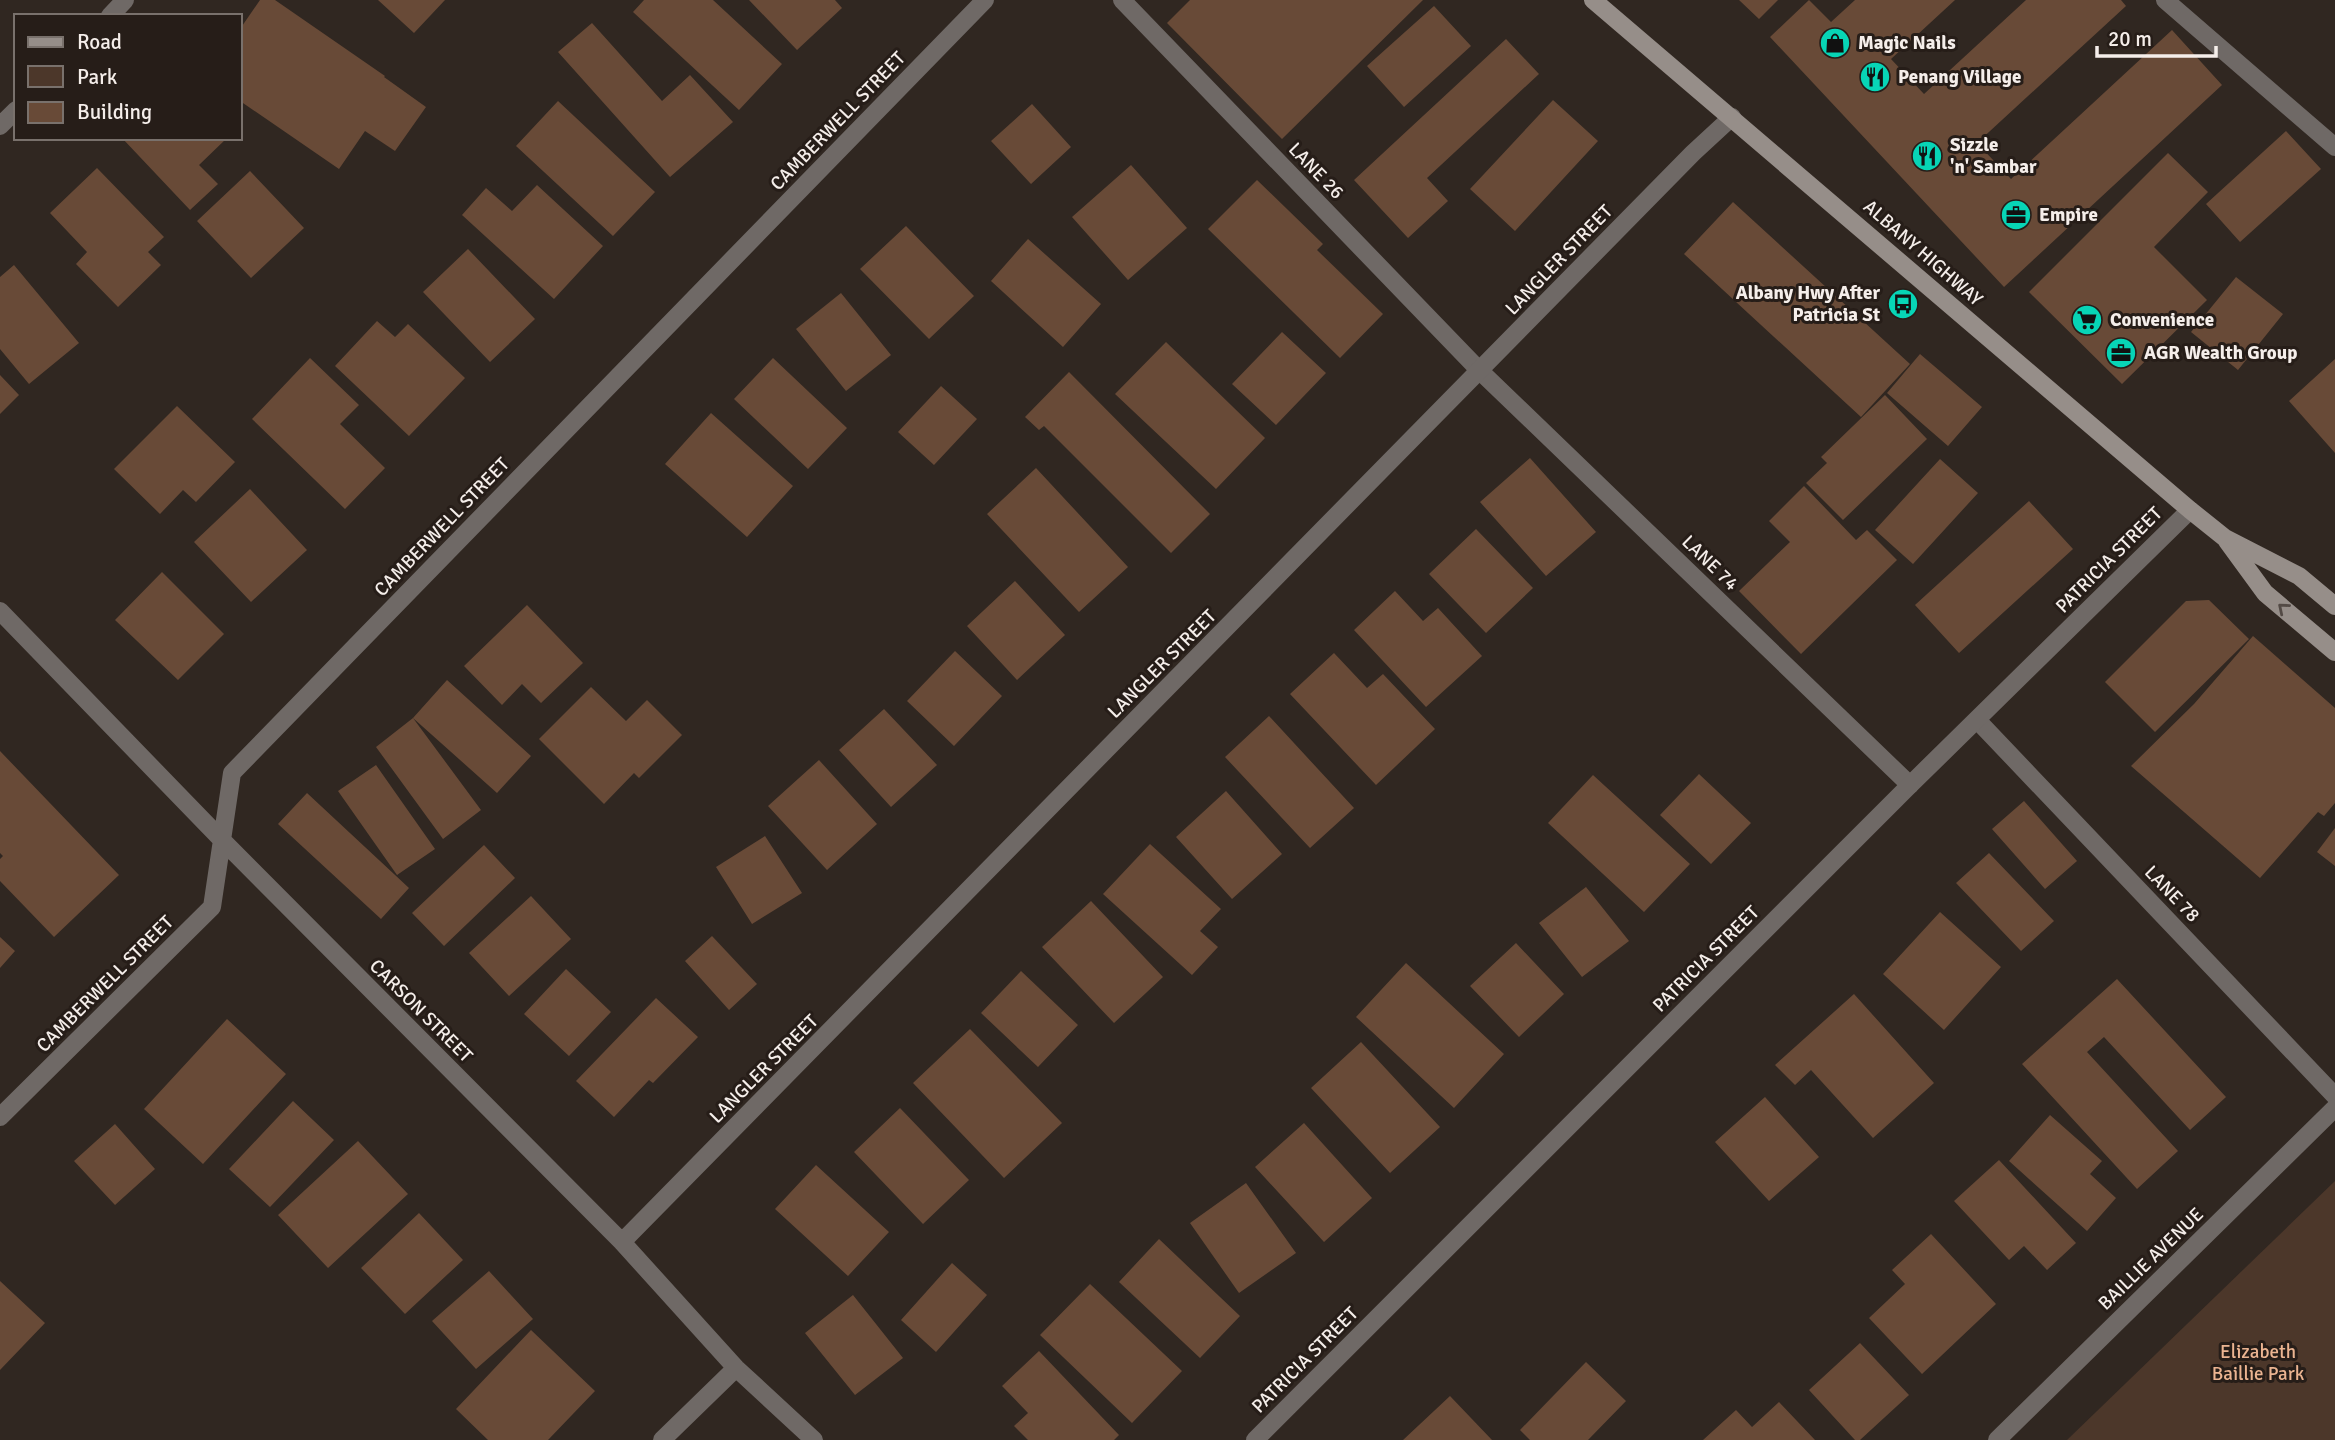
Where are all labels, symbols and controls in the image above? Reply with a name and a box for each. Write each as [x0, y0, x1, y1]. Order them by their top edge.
legend [14, 14, 242, 140]
scale bar [2097, 14, 2216, 58]
shop icon: Magic Nails [1818, 26, 1852, 60]
text: 20 m [2108, 26, 2152, 52]
text: Road [77, 29, 122, 55]
place label: Magic Nails [1858, 31, 1956, 55]
street label: CAMBERWELL STREET [765, 46, 911, 196]
restaurant icon: Penang Village [1858, 60, 1892, 94]
text: Park [77, 64, 118, 90]
place label: Penang Village [1898, 65, 2021, 89]
text: Building [77, 99, 152, 125]
place label: Sizzle 'n' Sambar [1950, 133, 2037, 179]
street label: LANE 26 [1283, 138, 1349, 204]
restaurant icon: Sizzle 'n' Sambar [1910, 139, 1944, 173]
street label: ALBANY HIGHWAY [1858, 195, 1988, 312]
office icon: Empire [1999, 198, 2033, 232]
street label: LANGLER STREET [1500, 199, 1618, 320]
place label: Empire [2039, 203, 2098, 227]
place label: Albany Hwy After Patricia St [1736, 281, 1880, 327]
bus stop icon: Albany Hwy After Patricia St [1886, 287, 1920, 321]
supermarket icon: Convenience [2070, 303, 2104, 337]
place label: Convenience [2110, 308, 2214, 332]
office icon: AGR Wealth Group [2104, 336, 2138, 370]
place label: AGR Wealth Group [2144, 341, 2297, 365]
street label: CAMBERWELL STREET [369, 452, 515, 602]
street label: PATRICIA STREET [2051, 501, 2168, 618]
street label: LANE 74 [1677, 530, 1743, 596]
street label: LANGLER STREET [1103, 604, 1222, 723]
one-way arrow [2278, 604, 2291, 616]
street label: LANE 78 [2139, 861, 2205, 927]
street label: PATRICIA STREET [1648, 900, 1765, 1017]
street label: CAMBERWELL STREET [31, 910, 179, 1058]
street label: CARSON STREET [364, 954, 478, 1068]
street label: LANGLER STREET [705, 1009, 824, 1128]
street label: BAILLIE AVENUE [2093, 1203, 2209, 1315]
street label: PATRICIA STREET [1247, 1301, 1364, 1418]
park label: Elizabeth Baillie Park [2212, 1340, 2305, 1386]

